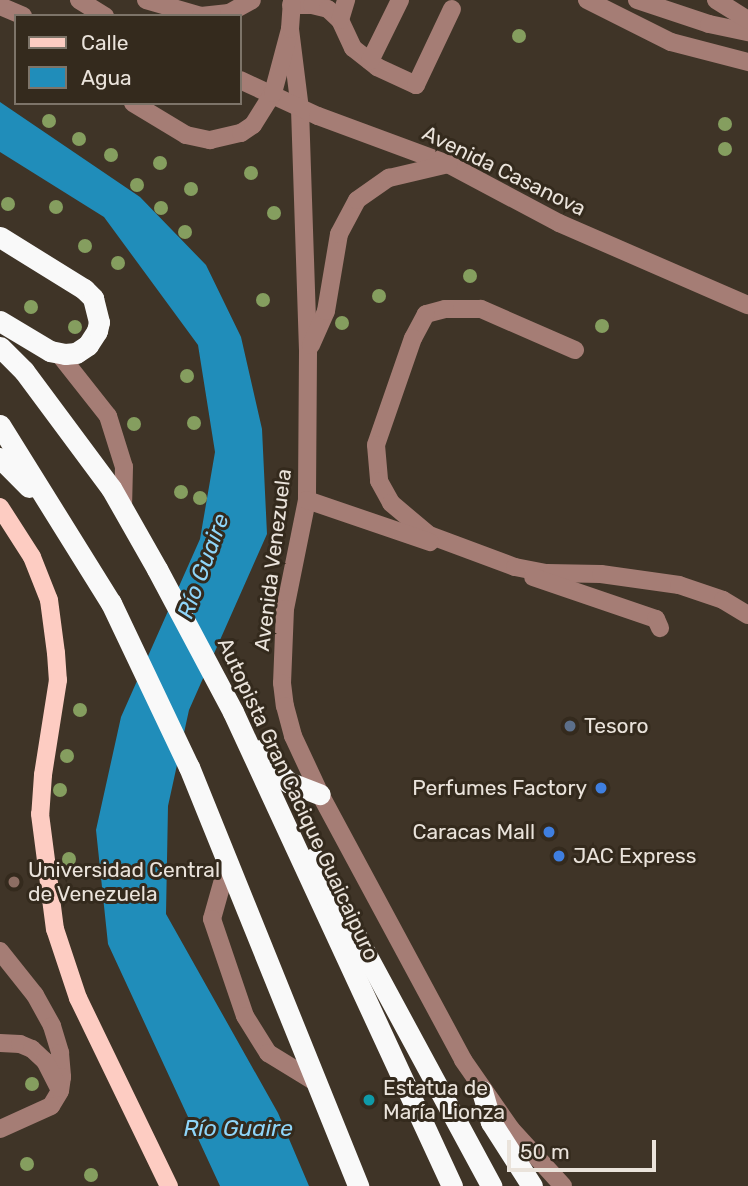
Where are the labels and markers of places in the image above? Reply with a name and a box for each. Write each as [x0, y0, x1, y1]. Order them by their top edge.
place label: Tesoro [584, 713, 649, 739]
marker: Tesoro [562, 718, 578, 734]
place label: Perfumes Factory [412, 775, 587, 801]
marker: Perfumes Factory [593, 780, 609, 796]
place label: Caracas Mall [413, 819, 535, 845]
marker: Caracas Mall [541, 824, 557, 840]
place label: JAC Express [573, 843, 696, 869]
marker: JAC Express [551, 848, 567, 864]
place label: Universidad Central de Venezuela [28, 857, 220, 907]
marker: Universidad Central de Venezuela [6, 874, 22, 890]
place label: Estatua de María Lionza [383, 1075, 505, 1125]
marker: Estatua de María Lionza [361, 1092, 377, 1108]

